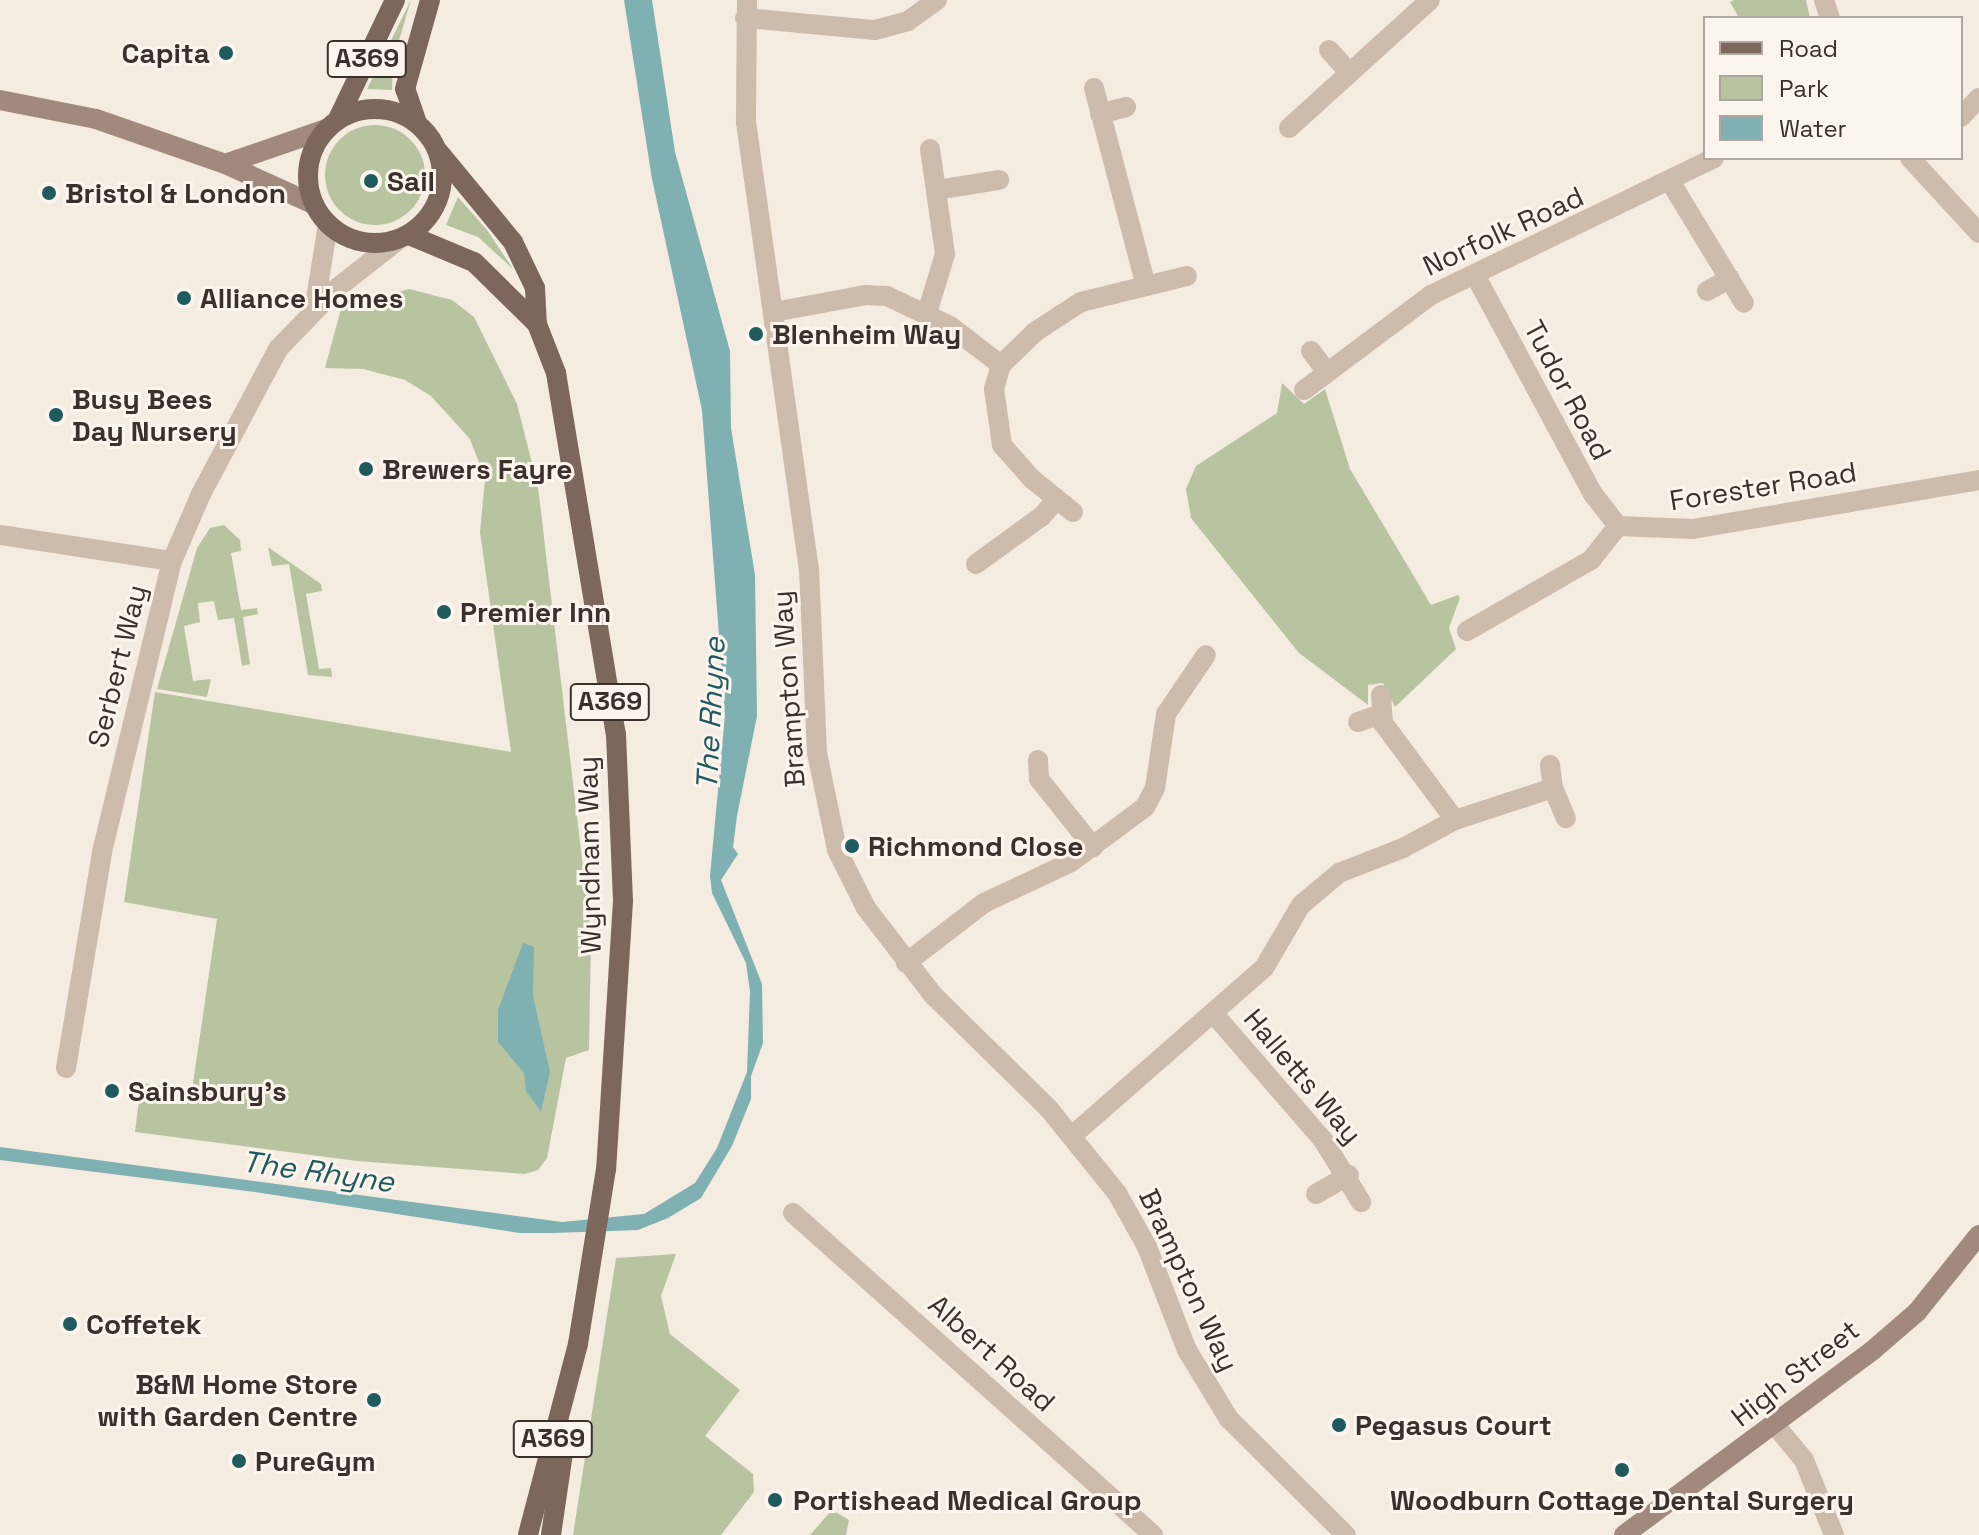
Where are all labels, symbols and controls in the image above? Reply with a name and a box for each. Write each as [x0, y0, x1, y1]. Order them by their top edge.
legend [1703, 16, 1963, 160]
text: Road [1779, 33, 1838, 64]
place label: Capita [122, 36, 210, 70]
road number: A369 [325, 37, 409, 81]
marker: Capita [217, 44, 235, 62]
text: Park [1779, 73, 1829, 104]
text: Water [1779, 113, 1847, 144]
place label: Sail [387, 164, 435, 198]
marker: Sail [362, 172, 380, 190]
place label: Bristol & London [65, 176, 286, 210]
street label: Norfolk Road [1417, 179, 1589, 283]
marker: Bristol & London [40, 184, 58, 202]
place label: Alliance Homes [200, 281, 403, 315]
marker: Alliance Homes [175, 289, 193, 307]
street label: Tudor Road [1517, 314, 1619, 466]
place label: Blenheim Way [772, 317, 961, 351]
marker: Blenheim Way [747, 325, 765, 343]
place label: Busy Bees Day Nursery [72, 382, 237, 448]
marker: Busy Bees Day Nursery [47, 406, 65, 424]
place label: Brewers Fayre [382, 452, 572, 486]
street label: Forester Road [1667, 455, 1859, 517]
marker: Brewers Fayre [357, 460, 375, 478]
street label: Serbert Way [81, 581, 153, 751]
street label: Brampton Way [764, 589, 812, 789]
place label: Premier Inn [460, 595, 611, 629]
marker: Premier Inn [435, 603, 453, 621]
water label: The Rhyne [689, 637, 733, 791]
road number: A369 [568, 680, 652, 724]
street label: Wyndham Way [570, 756, 608, 954]
place label: Richmond Close [868, 829, 1084, 863]
marker: Richmond Close [843, 837, 861, 855]
street label: Halletts Way [1237, 1002, 1369, 1150]
place label: Sainsbury's [128, 1074, 287, 1108]
marker: Sainsbury's [103, 1082, 121, 1100]
water label: The Rhyne [240, 1144, 396, 1200]
street label: Brampton Way [1132, 1183, 1246, 1377]
street label: Albert Road [922, 1287, 1062, 1419]
place label: Coffetek [86, 1307, 202, 1341]
street label: High Street [1724, 1313, 1866, 1433]
marker: Coffetek [61, 1315, 79, 1333]
place label: B&M Home Store with Garden Centre [97, 1367, 358, 1433]
marker: B&M Home Store with Garden Centre [365, 1391, 383, 1409]
place label: Pegasus Court [1355, 1408, 1552, 1442]
marker: Pegasus Court [1330, 1416, 1348, 1434]
road number: A369 [511, 1417, 595, 1461]
place label: PureGym [255, 1444, 376, 1478]
marker: PureGym [230, 1452, 248, 1470]
marker: Woodburn Cottage Dental Surgery [1613, 1461, 1631, 1479]
place label: Portishead Medical Group [793, 1483, 1142, 1517]
place label: Woodburn Cottage Dental Surgery [1390, 1483, 1854, 1517]
marker: Portishead Medical Group [764, 1489, 786, 1511]

